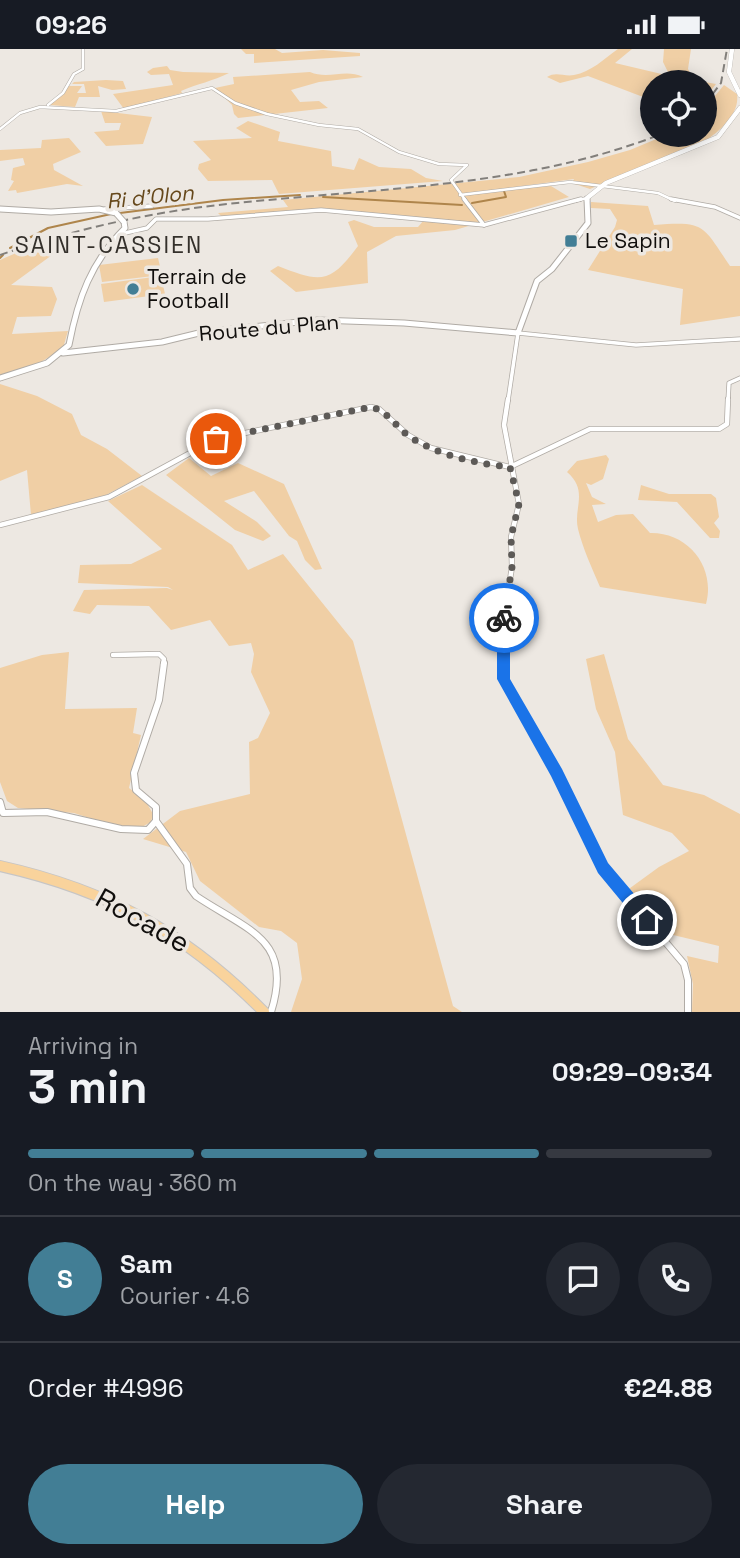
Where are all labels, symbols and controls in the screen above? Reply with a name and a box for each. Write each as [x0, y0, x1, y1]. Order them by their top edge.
text: 09:26 [35, 8, 107, 42]
map controls [640, 70, 717, 147]
button: locate [640, 70, 717, 147]
water label: Ri d'Olon [105, 178, 196, 215]
place label: Le Sapin [585, 227, 671, 254]
district label: SAINT-CASSIEN [15, 230, 203, 260]
marker: Le Sapin [563, 233, 579, 249]
place label: Terrain de Football [147, 263, 247, 314]
marker: Terrain de Football [125, 281, 141, 297]
street label: Route du Plan [198, 308, 340, 347]
pin [186, 409, 246, 469]
icon: bag [197, 420, 235, 458]
courier [469, 583, 539, 653]
icon: bike [485, 599, 523, 637]
street label: Rocade [90, 880, 196, 960]
pin [617, 890, 677, 950]
icon: home [628, 901, 666, 939]
text: Arriving in [28, 1031, 138, 1061]
text: 09:29–09:34 [552, 1055, 712, 1089]
text: 3 min [28, 1058, 148, 1116]
text: On the way · 360 m [28, 1168, 237, 1198]
button: chat [546, 1242, 620, 1316]
button: phone [638, 1242, 712, 1316]
text: Sam [120, 1247, 173, 1281]
text: S [57, 1262, 73, 1296]
text: Courier · 4.6 [120, 1281, 250, 1311]
text: Order #4996 [28, 1371, 184, 1405]
text: €24.88 [624, 1371, 712, 1405]
button: Help [28, 1464, 363, 1544]
button: Share [377, 1464, 712, 1544]

